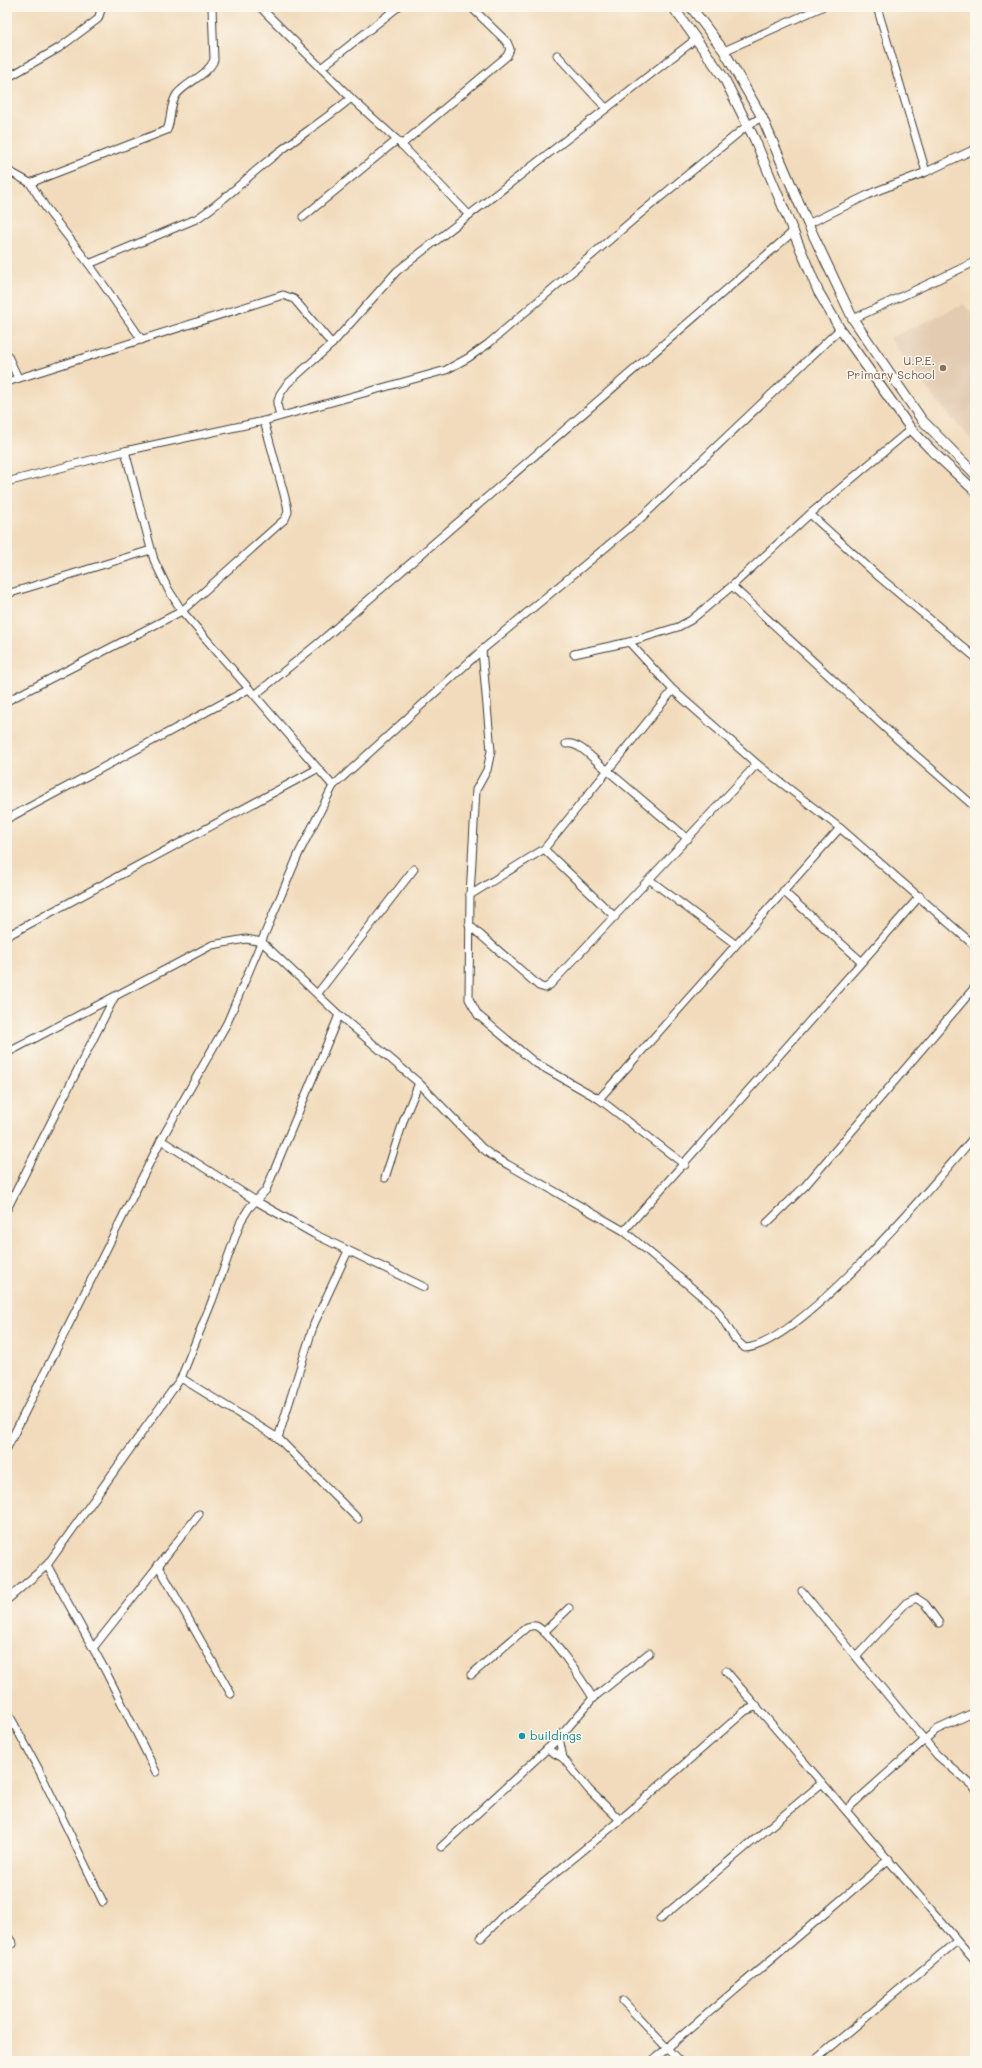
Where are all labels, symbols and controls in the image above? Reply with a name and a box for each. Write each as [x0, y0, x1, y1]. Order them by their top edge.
place label: U.P.E. Primary School [847, 352, 935, 382]
marker: U.P.E. Primary School [938, 363, 948, 373]
place label: buildings [530, 1727, 582, 1743]
marker: buildings [517, 1731, 527, 1741]

